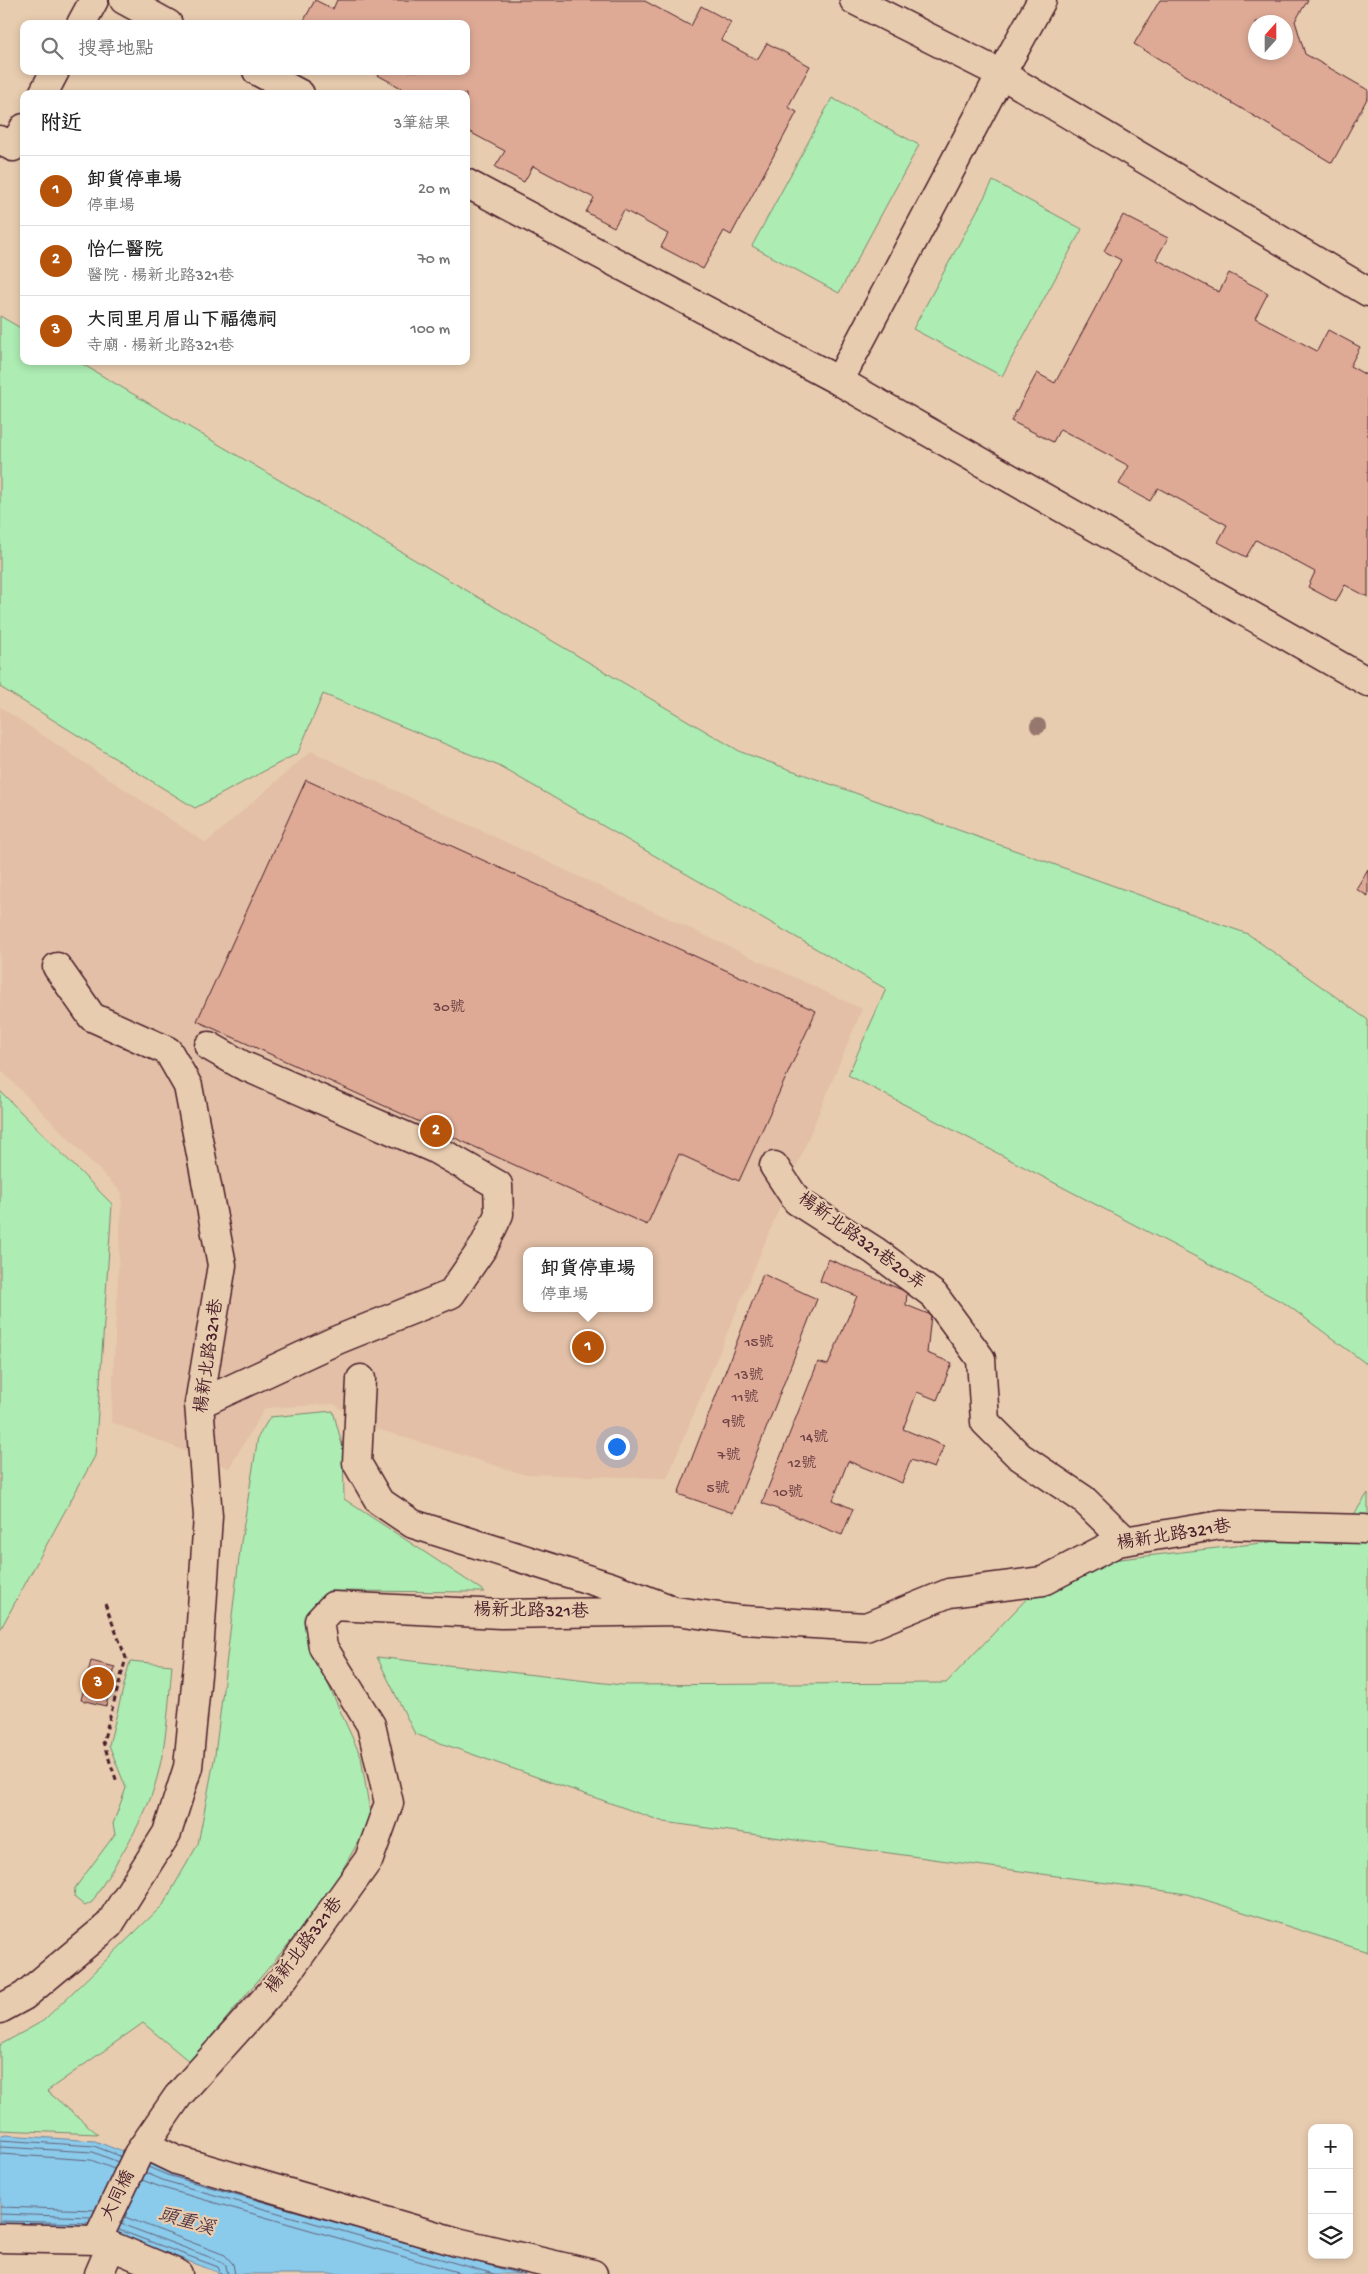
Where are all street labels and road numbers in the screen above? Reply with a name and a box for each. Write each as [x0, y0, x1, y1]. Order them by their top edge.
street label: 楊新北路321巷20弄 [793, 1188, 929, 1295]
street label: 楊新北路321巷 [191, 1297, 228, 1415]
street label: 楊新北路321巷 [1115, 1516, 1233, 1555]
street label: 楊新北路321巷 [473, 1599, 589, 1624]
street label: 楊新北路321巷 [261, 1893, 348, 1998]
street label: 大同橋 [97, 2167, 140, 2225]

